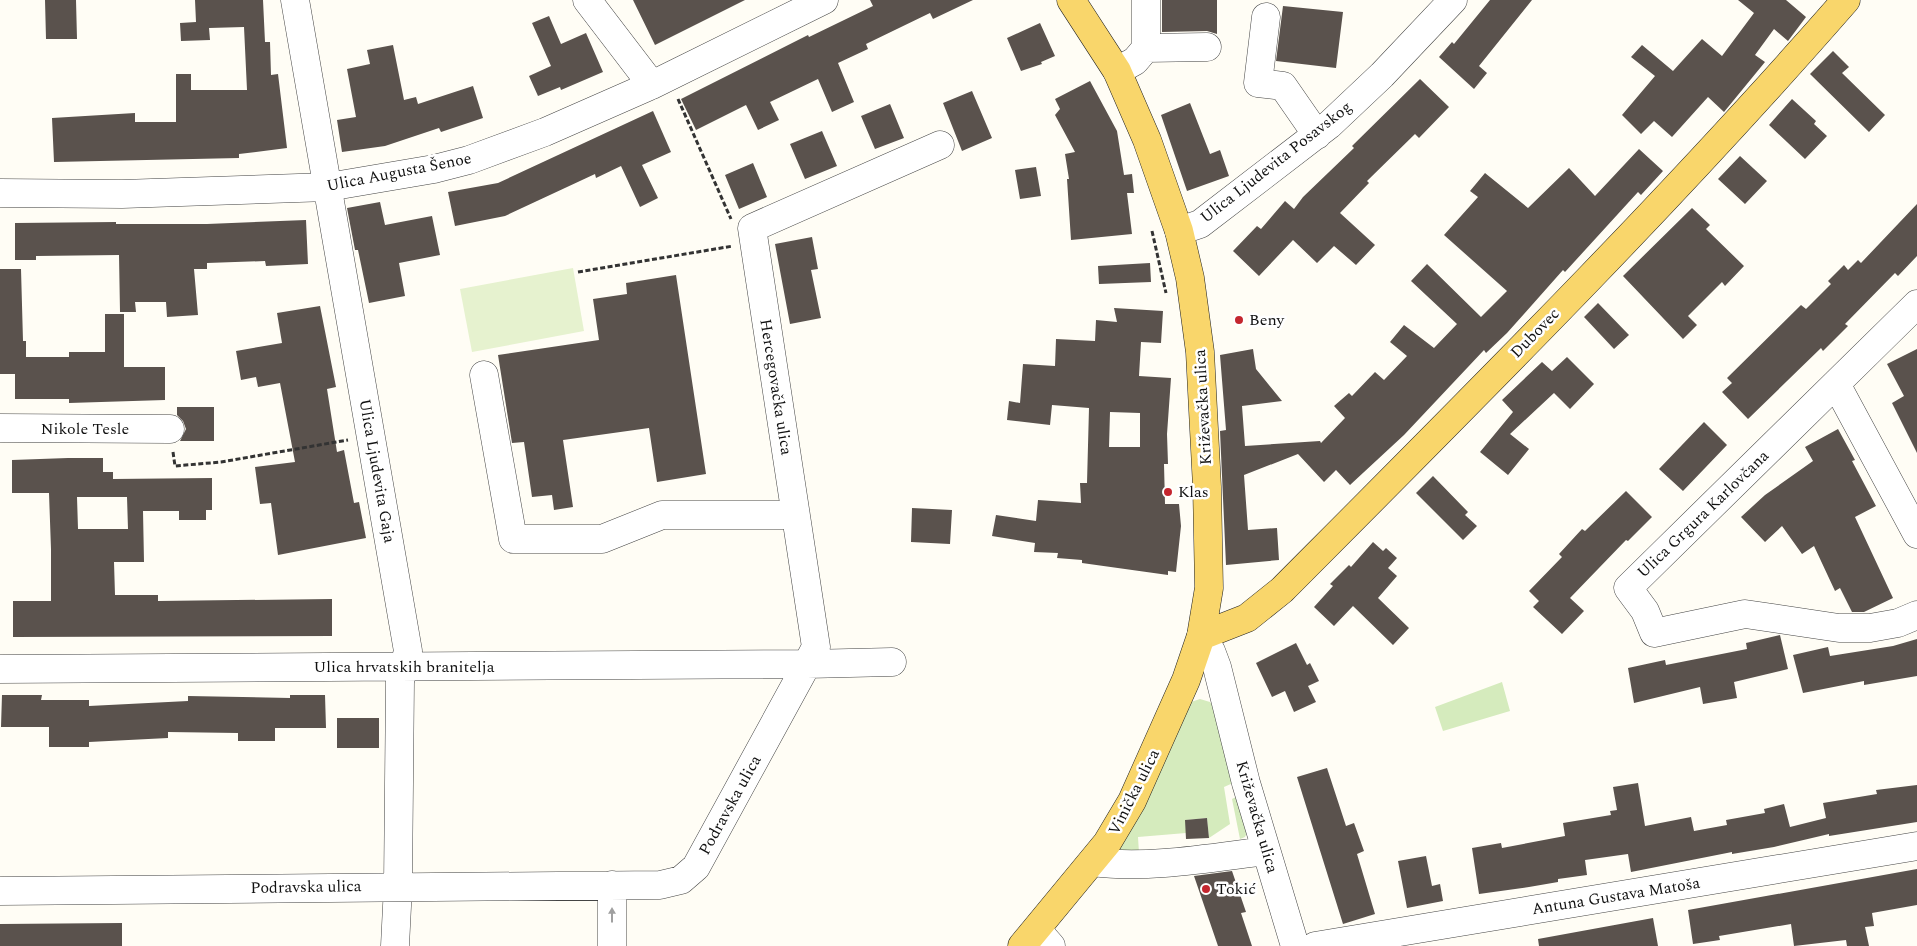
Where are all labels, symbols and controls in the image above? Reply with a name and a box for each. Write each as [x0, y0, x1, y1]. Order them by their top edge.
street label: Ulica Ljudevita Posavskog [1195, 95, 1357, 229]
street label: Ulica Augusta Šenoe [325, 146, 473, 198]
street label: Dubovec [1505, 302, 1565, 364]
place label: Beny [1249, 308, 1286, 332]
marker: Beny [1233, 314, 1245, 326]
street label: Hercegovačka ulica [753, 317, 799, 457]
street label: Križevačka ulica [1188, 348, 1218, 466]
street label: Ulica Ljudevita Gaja [353, 397, 402, 545]
street label: Nikole Tesle [41, 417, 129, 441]
street label: Ulica Grgura Karlovčana [1632, 444, 1775, 584]
place label: Klas [1178, 480, 1209, 504]
marker: Klas [1162, 486, 1174, 498]
street label: Ulica hrvatskih branitelja [313, 655, 495, 679]
street label: Vinička ulica [1102, 745, 1166, 839]
street label: Podravska ulica [693, 750, 768, 859]
street label: Križevačka ulica [1229, 758, 1285, 876]
street label: Antuna Gustava Matoša [1530, 871, 1702, 921]
street label: Podravska ulica [250, 874, 362, 900]
place label: Tokić [1216, 877, 1256, 901]
marker: Tokić [1200, 883, 1212, 895]
one-way arrow [608, 907, 616, 923]

